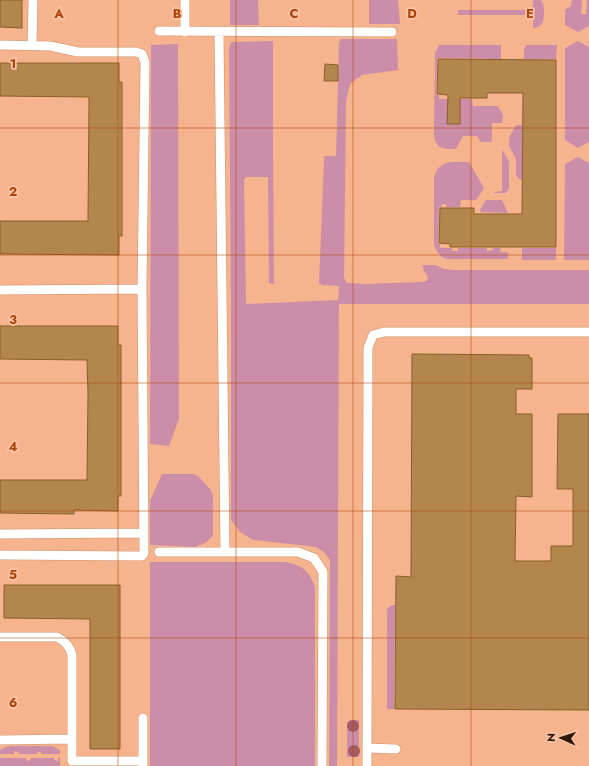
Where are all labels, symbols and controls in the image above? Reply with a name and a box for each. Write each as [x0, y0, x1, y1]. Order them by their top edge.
text: A [53, 4, 64, 23]
text: B [173, 4, 182, 23]
text: C [289, 4, 299, 23]
text: D [407, 4, 417, 23]
text: E [526, 4, 534, 23]
text: 1 [10, 54, 16, 73]
text: 2 [9, 182, 17, 201]
text: 3 [9, 310, 17, 329]
text: 4 [8, 437, 18, 456]
text: 5 [9, 565, 17, 584]
text: 6 [9, 693, 18, 712]
north arrow [541, 718, 581, 758]
text: N [543, 733, 559, 742]

